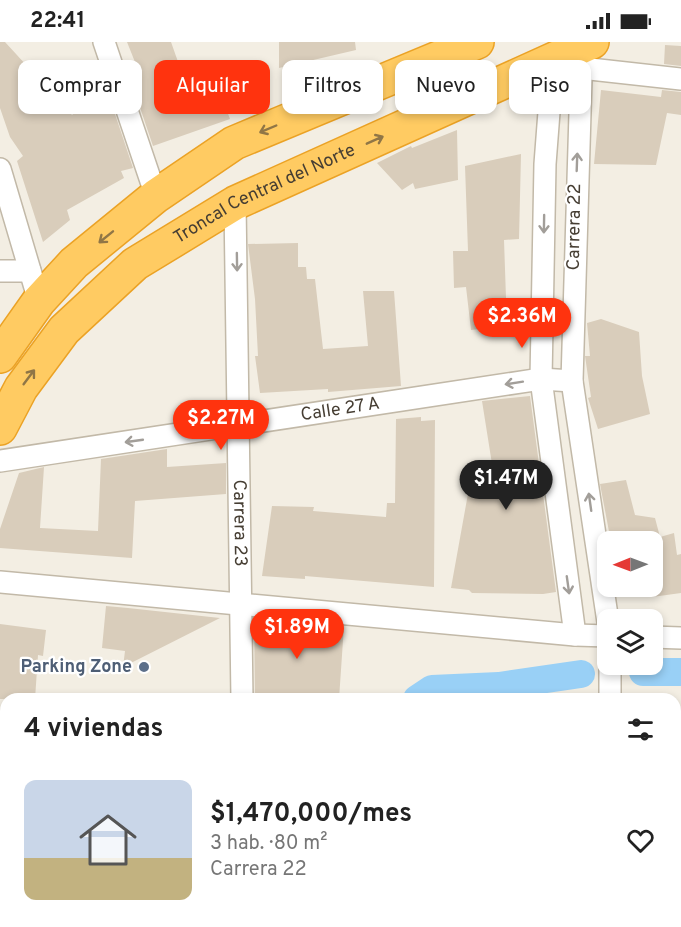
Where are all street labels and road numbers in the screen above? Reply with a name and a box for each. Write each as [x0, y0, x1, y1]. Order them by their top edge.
street label: Troncal Central del Norte [169, 139, 359, 249]
street label: Carrera 22 [563, 183, 587, 271]
street label: Calle 27 A [299, 392, 381, 427]
street label: Carrera 23 [227, 479, 252, 567]

